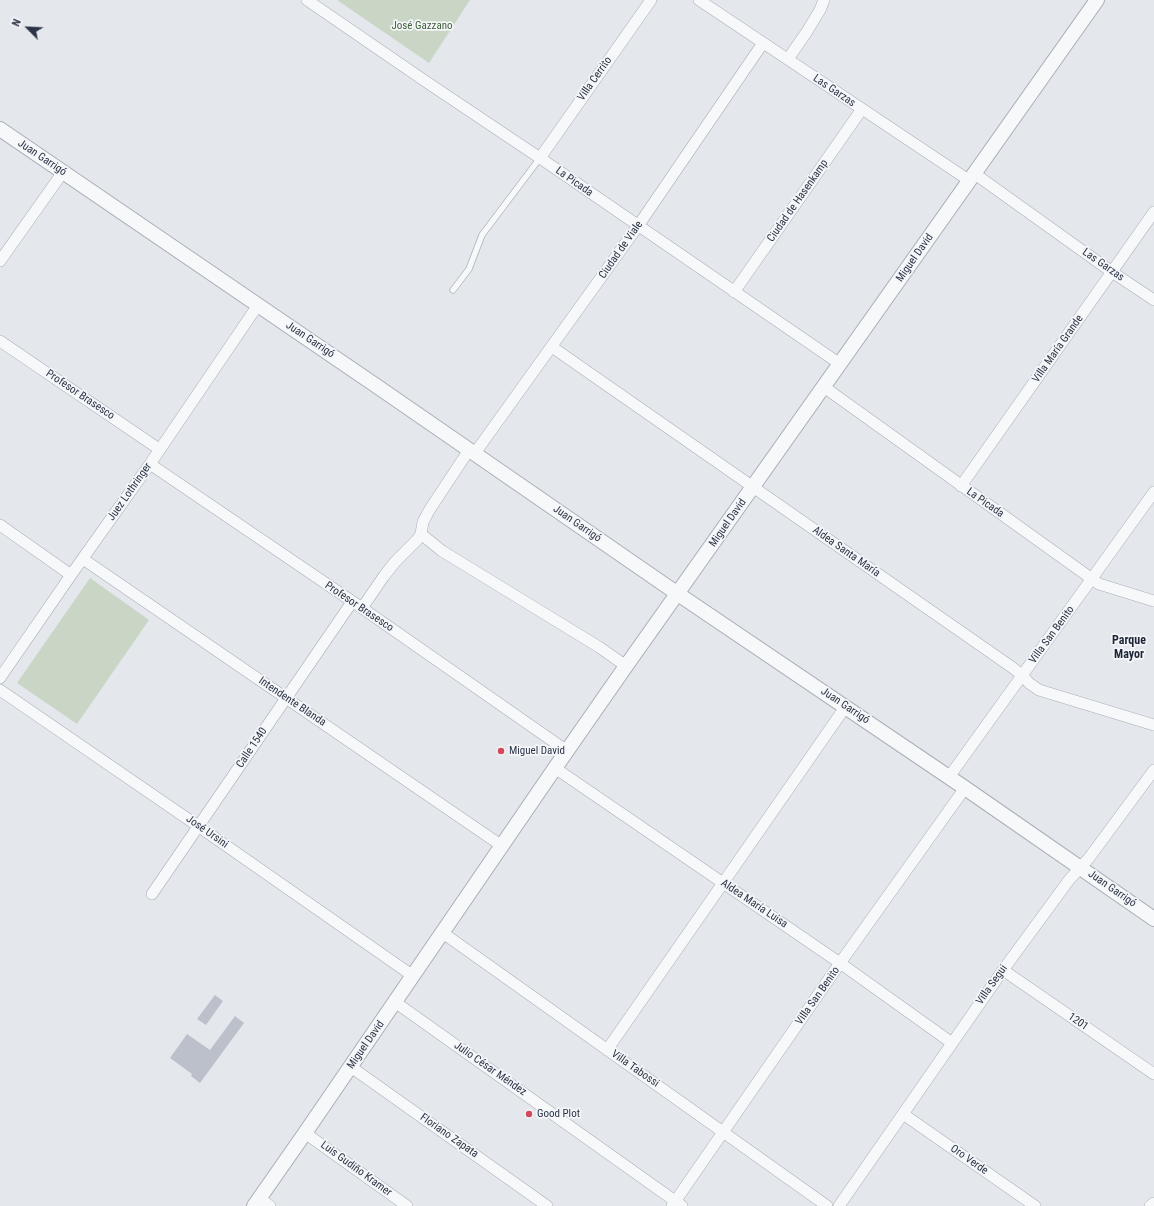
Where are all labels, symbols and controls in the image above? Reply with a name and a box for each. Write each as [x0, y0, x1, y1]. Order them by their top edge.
north arrow [8, 8, 48, 48]
text: N [9, 17, 24, 29]
park label: José Gazzano [391, 19, 453, 33]
street label: Villa Cerrito [575, 54, 615, 104]
street label: Las Garzas [810, 72, 858, 110]
street label: Juan Garrigó [15, 137, 69, 179]
street label: Ciudad de Hasenkamp [765, 157, 831, 245]
street label: La Picada [553, 164, 595, 200]
street label: Ciudad de Viale [596, 219, 646, 281]
street label: Miguel David [894, 231, 936, 285]
street label: Las Garzas [1079, 246, 1127, 284]
street label: Villa María Grande [1030, 313, 1086, 385]
street label: Juan Garrigó [283, 319, 337, 361]
street label: Profesor Brasesco [43, 367, 117, 423]
street label: Juez Lothringer [105, 461, 155, 523]
street label: La Picada [964, 485, 1006, 521]
street label: Miguel David [707, 496, 749, 550]
street label: Juan Garrigó [550, 503, 604, 545]
street label: Aldea Santa María [810, 524, 882, 580]
street label: Profesor Brasesco [322, 579, 396, 635]
street label: Villa San Benito [1027, 604, 1077, 666]
district label: Parque Mayor [1112, 634, 1146, 662]
street label: Intendente Blanda [256, 675, 328, 729]
street label: Juan Garrigó [818, 685, 872, 727]
street label: Calle 1540 [234, 725, 270, 771]
place label: Miguel David [509, 744, 565, 758]
marker: Miguel David [496, 746, 506, 756]
street label: José Ursini [183, 813, 231, 851]
street label: Juan Garrigó [1085, 868, 1139, 910]
street label: Aldea María Luisa [718, 877, 790, 931]
street label: Villa Segui [973, 963, 1011, 1007]
street label: Villa San Benito [793, 964, 843, 1028]
street label: 1201 [1065, 1010, 1091, 1034]
street label: Miguel David [345, 1018, 387, 1072]
street label: Julio César Méndez [451, 1039, 529, 1099]
street label: Villa Tabossi [609, 1048, 661, 1090]
place label: Good Plot [537, 1107, 580, 1121]
marker: Good Plot [524, 1109, 534, 1119]
street label: Floriano Zapata [417, 1111, 481, 1161]
street label: Luis Gudiño Kramer [318, 1139, 394, 1199]
street label: Oro Verde [948, 1142, 990, 1178]

